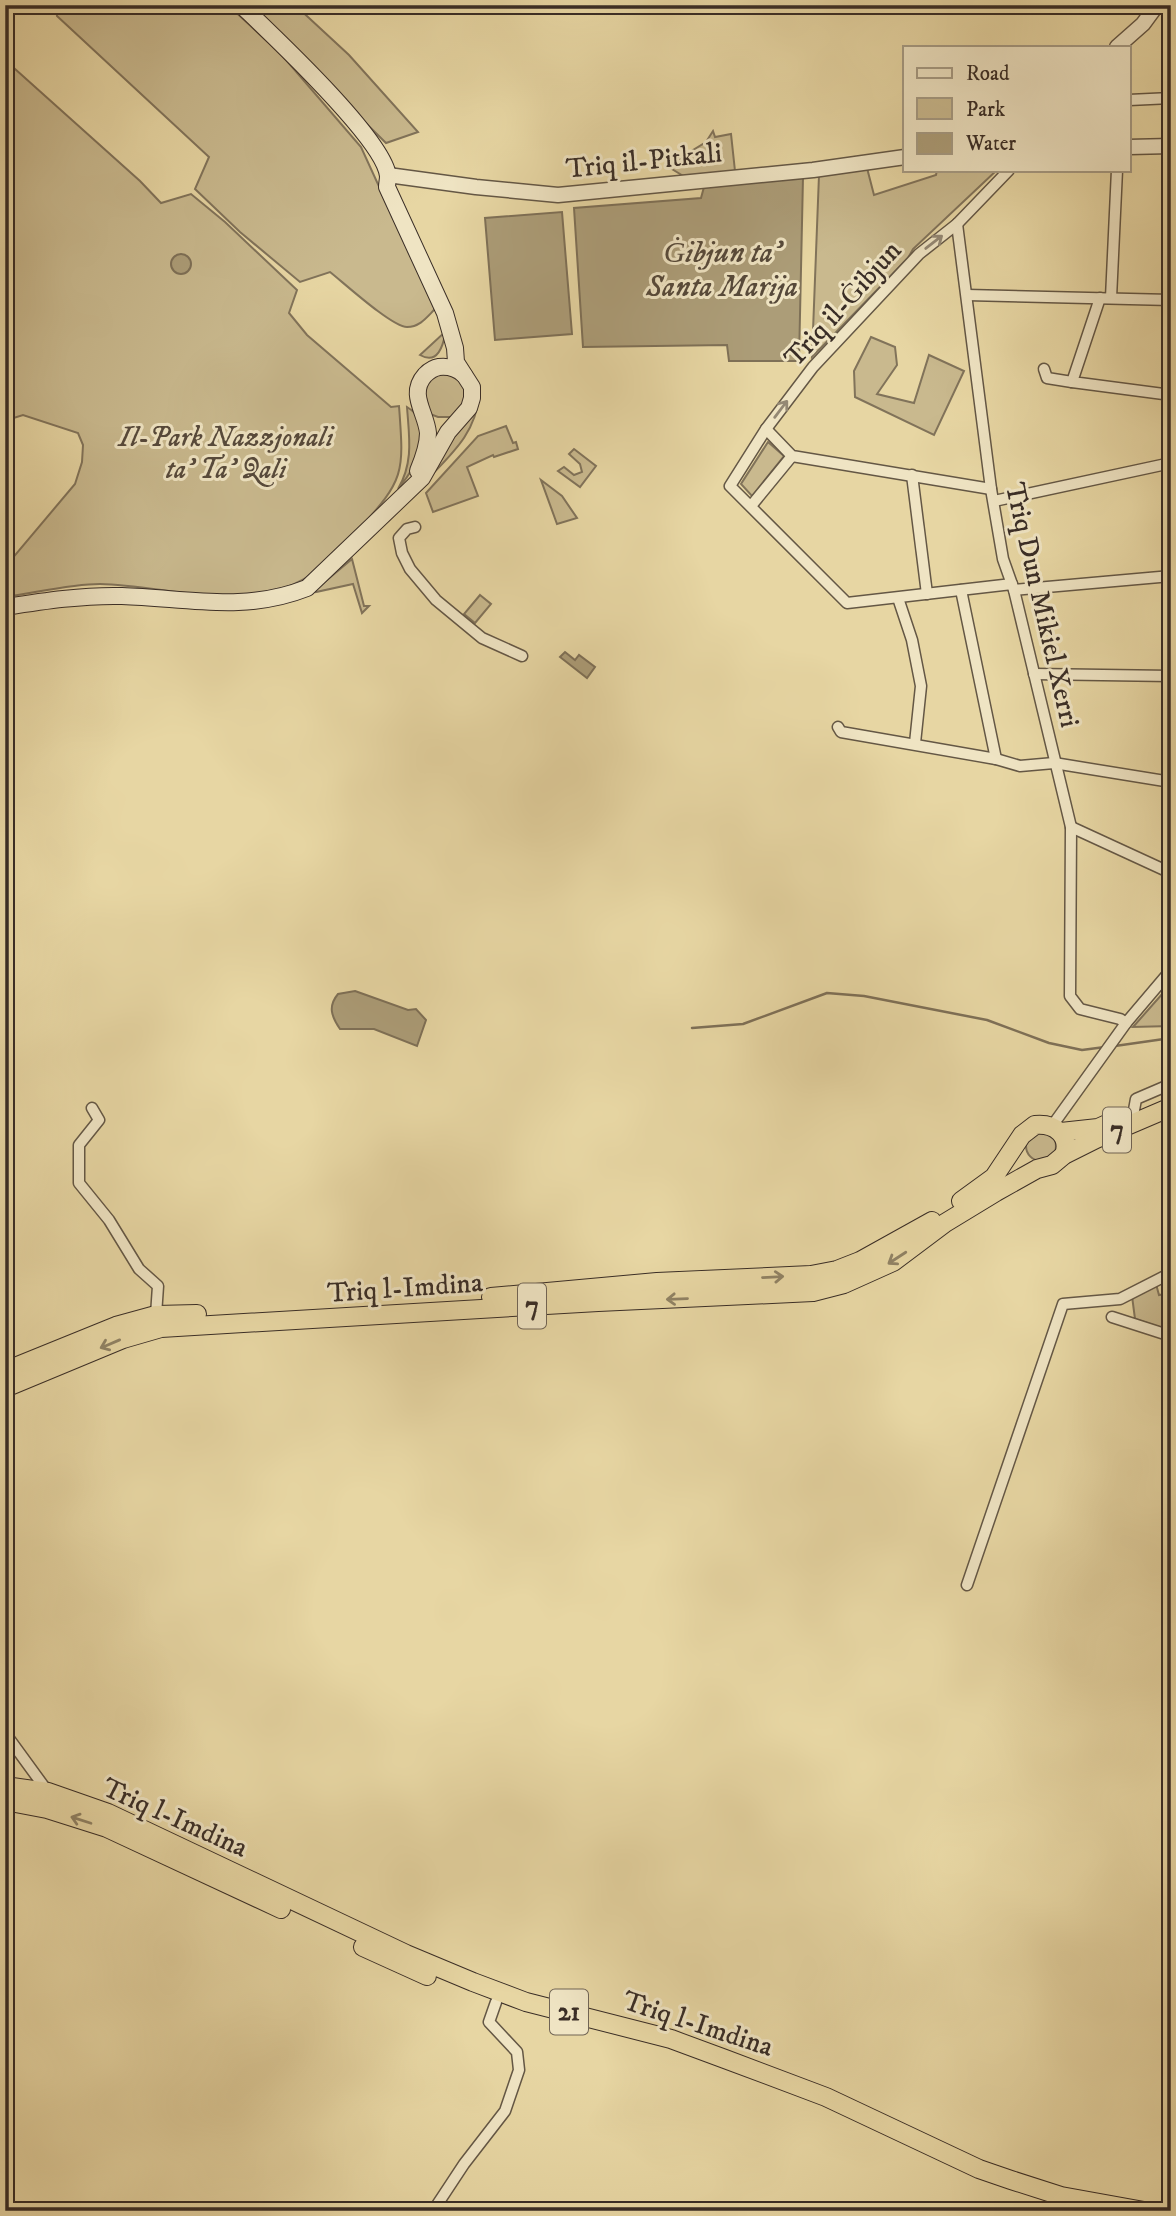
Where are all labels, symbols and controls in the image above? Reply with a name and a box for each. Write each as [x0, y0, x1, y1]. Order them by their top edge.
legend [903, 46, 1130, 172]
text: Road [966, 61, 1010, 87]
text: Park [966, 97, 1006, 123]
text: Water [965, 131, 1016, 157]
street label: Triq il-Pitkali [564, 135, 724, 187]
street label: Triq il-Ġibjun [777, 233, 909, 375]
one-way arrow [925, 234, 943, 249]
water label: Ġibjun ta' Santa Marija [645, 235, 798, 306]
one-way arrow [774, 400, 789, 419]
park label: Il-Park Nazzjonali ta' Ta' Qali [117, 420, 335, 487]
street label: Triq Dun Mikiel Xerri [997, 479, 1087, 731]
road number: 7 [1103, 1107, 1131, 1152]
one-way arrow [888, 1251, 907, 1265]
street label: Triq l-Imdina [326, 1265, 484, 1311]
one-way arrow [761, 1270, 783, 1283]
road number: 7 [518, 1284, 546, 1329]
one-way arrow [666, 1292, 689, 1305]
one-way arrow [100, 1338, 121, 1351]
street label: Triq l-Imdina [97, 1770, 253, 1866]
one-way arrow [71, 1812, 93, 1825]
street label: Triq l-Imdina [619, 1983, 778, 2065]
road number: 21 [550, 1990, 588, 2035]

